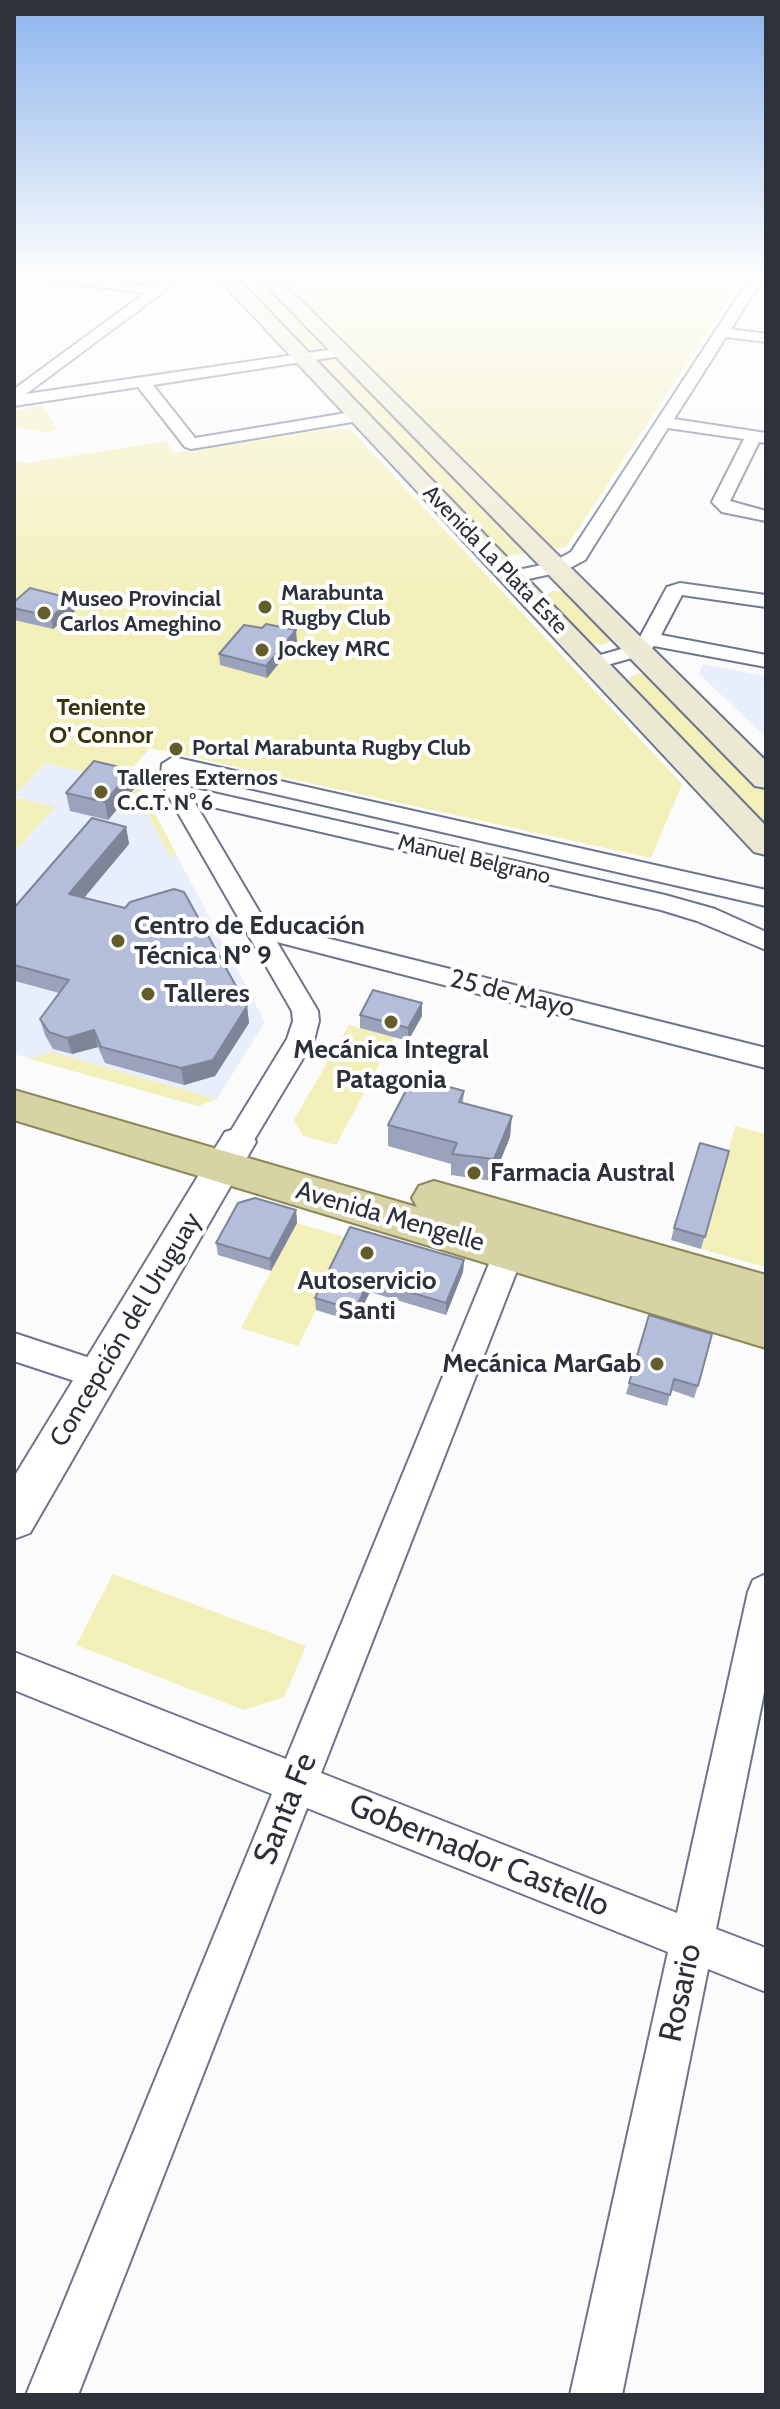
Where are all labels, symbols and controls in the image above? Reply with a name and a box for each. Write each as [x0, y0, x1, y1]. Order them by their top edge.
street label: Avenida La Plata Este [417, 480, 573, 640]
place label: Marabunta Rugby Club [281, 581, 391, 632]
place label: Museo Provincial Carlos Ameghino [60, 587, 221, 638]
marker: Marabunta Rugby Club [256, 598, 274, 616]
marker: Museo Provincial Carlos Ameghino [35, 604, 53, 622]
place label: Jockey MRC [278, 637, 390, 663]
marker: Jockey MRC [253, 641, 271, 659]
district label: Teniente O' Connor [49, 694, 153, 750]
place label: Portal Marabunta Rugby Club [192, 736, 471, 762]
marker: Portal Marabunta Rugby Club [167, 740, 185, 758]
place label: Talleres Externos C.C.T. N° 6 [117, 766, 278, 818]
marker: Talleres Externos C.C.T. N° 6 [92, 783, 110, 801]
street label: Manuel Belgrano [395, 830, 553, 890]
place label: Centro de Educación Técnica Nº 9 [134, 910, 365, 972]
marker: Centro de Educación Técnica Nº 9 [109, 932, 127, 950]
street label: 25 de Mayo [447, 963, 577, 1025]
place label: Talleres [164, 978, 250, 1010]
marker: Talleres [139, 985, 157, 1003]
marker: Mecánica Integral Patagonia [382, 1013, 400, 1031]
place label: Mecánica Integral Patagonia [293, 1034, 489, 1096]
place label: Farmacia Austral [490, 1157, 675, 1189]
marker: Farmacia Austral [465, 1164, 483, 1182]
street label: Avenida Mengelle [292, 1175, 488, 1259]
street label: Concepción del Uruguay [44, 1207, 208, 1453]
marker: Autoservicio Santi [358, 1244, 376, 1262]
place label: Autoservicio Santi [298, 1265, 436, 1326]
place label: Mecánica MarGab [442, 1348, 641, 1380]
marker: Mecánica MarGab [648, 1355, 666, 1373]
street label: Santa Fe [246, 1748, 326, 1870]
street label: Gobernador Castello [343, 1786, 615, 1926]
street label: Rosario [652, 1940, 710, 2046]

